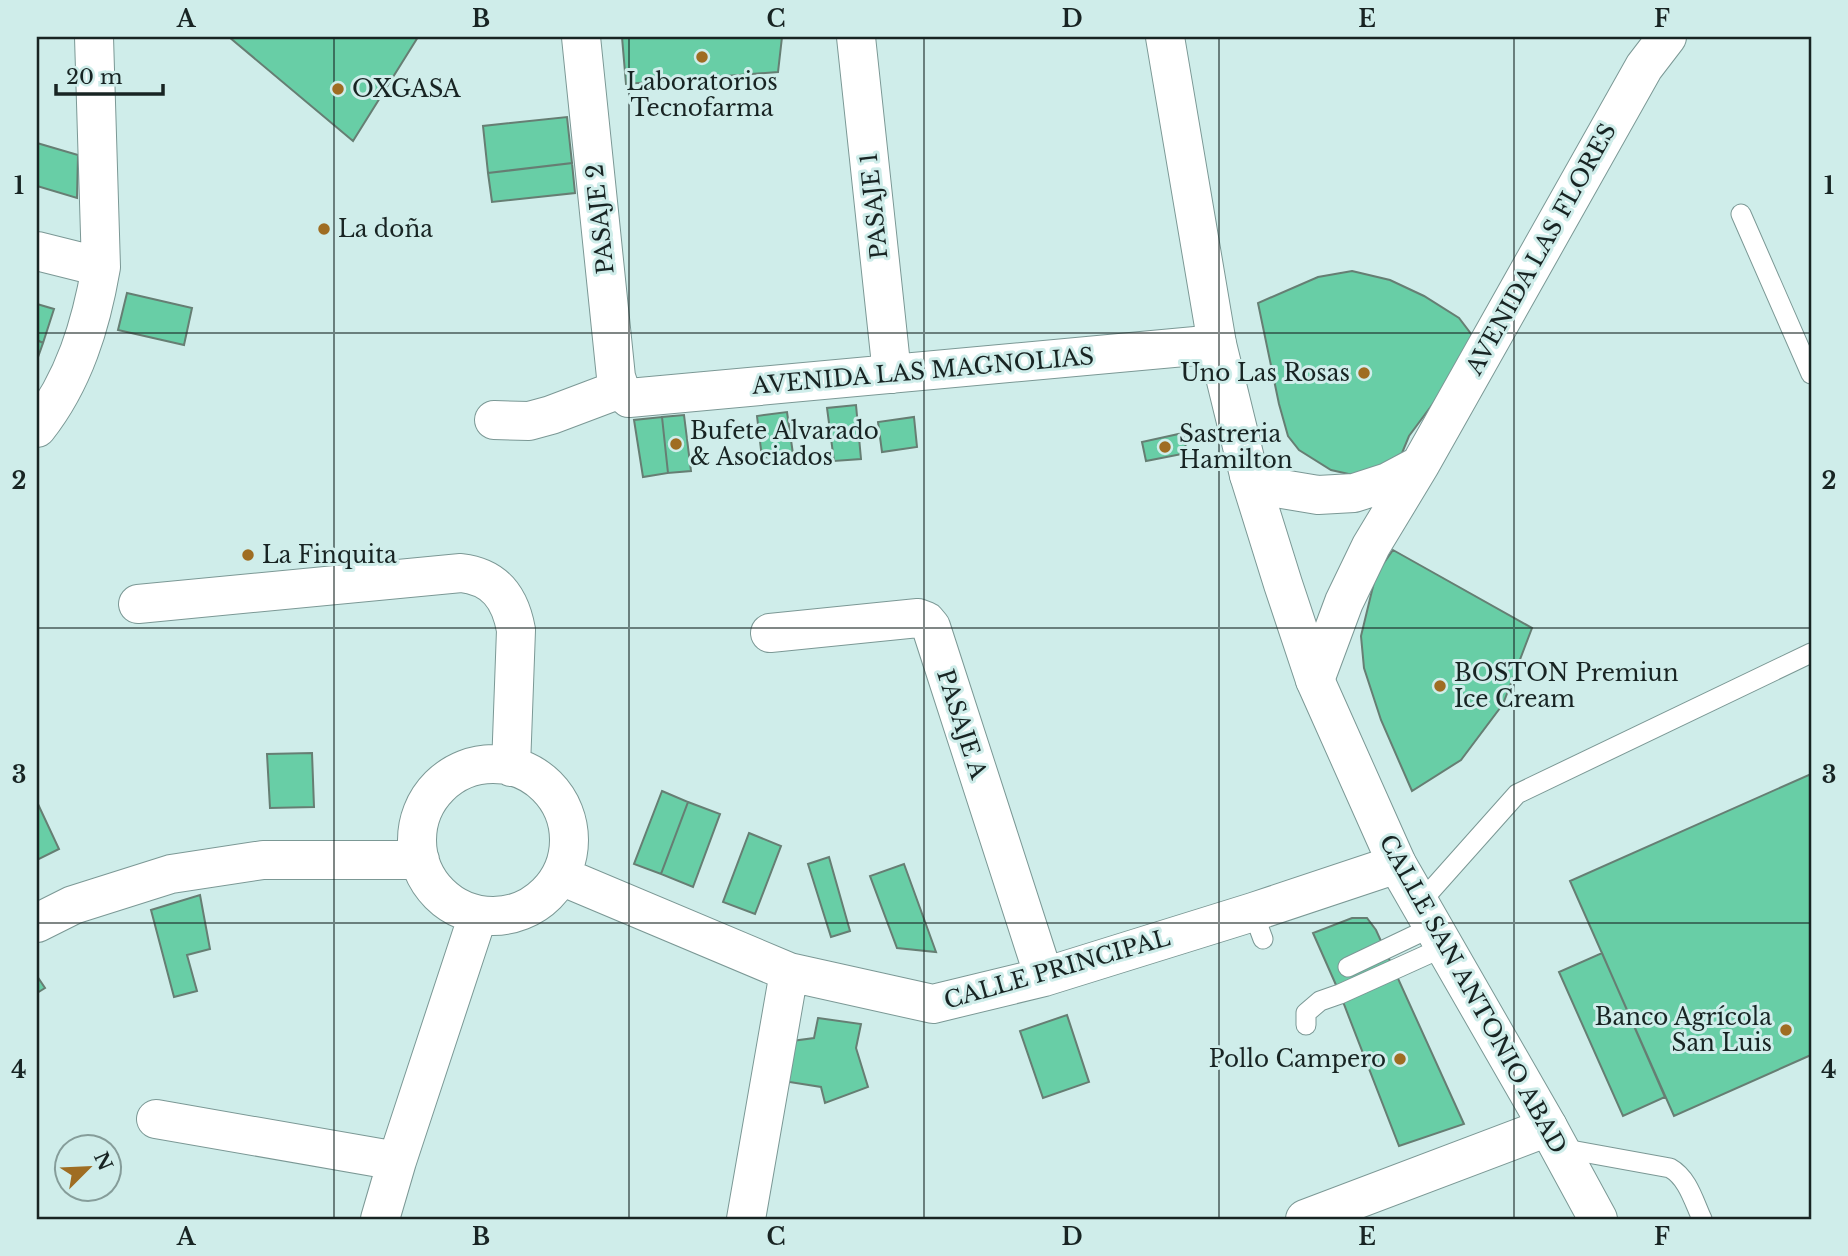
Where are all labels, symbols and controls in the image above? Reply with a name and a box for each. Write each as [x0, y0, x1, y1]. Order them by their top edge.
text: A [176, 5, 197, 33]
text: B [472, 5, 490, 33]
text: C [767, 5, 785, 33]
text: D [1061, 5, 1083, 33]
text: E [1358, 5, 1376, 33]
text: F [1654, 5, 1670, 33]
marker: Laboratorios Tecnofarma [694, 49, 710, 65]
scale bar [56, 52, 163, 96]
text: 20 m [66, 64, 123, 90]
place label: Laboratorios Tecnofarma [626, 68, 778, 122]
place label: OXGASA [352, 75, 462, 103]
marker: OXGASA [330, 81, 346, 97]
street label: AVENIDA LAS FLORES [1460, 118, 1622, 380]
street label: PASAJE 1 [854, 151, 894, 261]
street label: PASAJE 2 [580, 162, 620, 276]
text: 1 [14, 172, 24, 200]
text: 1 [1824, 172, 1834, 200]
place label: La doña [338, 215, 433, 243]
marker: La doña [316, 221, 332, 237]
street label: AVENIDA LAS MAGNOLIAS [750, 342, 1095, 400]
place label: Uno Las Rosas [1180, 359, 1350, 387]
marker: Uno Las Rosas [1356, 365, 1372, 381]
place label: Bufete Alvarado & Asociados [690, 417, 879, 471]
place label: Sastreria Hamilton [1179, 420, 1293, 474]
marker: Bufete Alvarado & Asociados [668, 436, 684, 452]
marker: Sastreria Hamilton [1157, 439, 1173, 455]
text: 2 [12, 467, 26, 495]
text: 2 [1822, 467, 1836, 495]
place label: La Finquita [262, 541, 397, 569]
marker: La Finquita [240, 547, 256, 563]
place label: BOSTON Premiun Ice Cream [1454, 659, 1679, 713]
street label: PASAJE A [931, 666, 993, 783]
marker: BOSTON Premiun Ice Cream [1432, 678, 1448, 694]
text: 3 [12, 761, 26, 789]
text: 3 [1822, 761, 1836, 789]
street label: CALLE SAN ANTONIO ABAD [1373, 830, 1573, 1158]
street label: CALLE PRINCIPAL [941, 923, 1174, 1015]
place label: Banco Agrícola San Luis [1595, 1003, 1772, 1057]
marker: Banco Agrícola San Luis [1778, 1022, 1794, 1038]
place label: Pollo Campero [1209, 1045, 1386, 1073]
marker: Pollo Campero [1392, 1051, 1408, 1067]
text: 4 [11, 1056, 27, 1084]
text: 4 [1821, 1056, 1837, 1084]
north arrow [52, 1134, 122, 1204]
text: N [89, 1148, 117, 1174]
text: A [176, 1223, 197, 1251]
text: B [472, 1223, 490, 1251]
text: C [767, 1223, 785, 1251]
text: D [1061, 1223, 1083, 1251]
text: E [1358, 1223, 1376, 1251]
text: F [1654, 1223, 1670, 1251]

